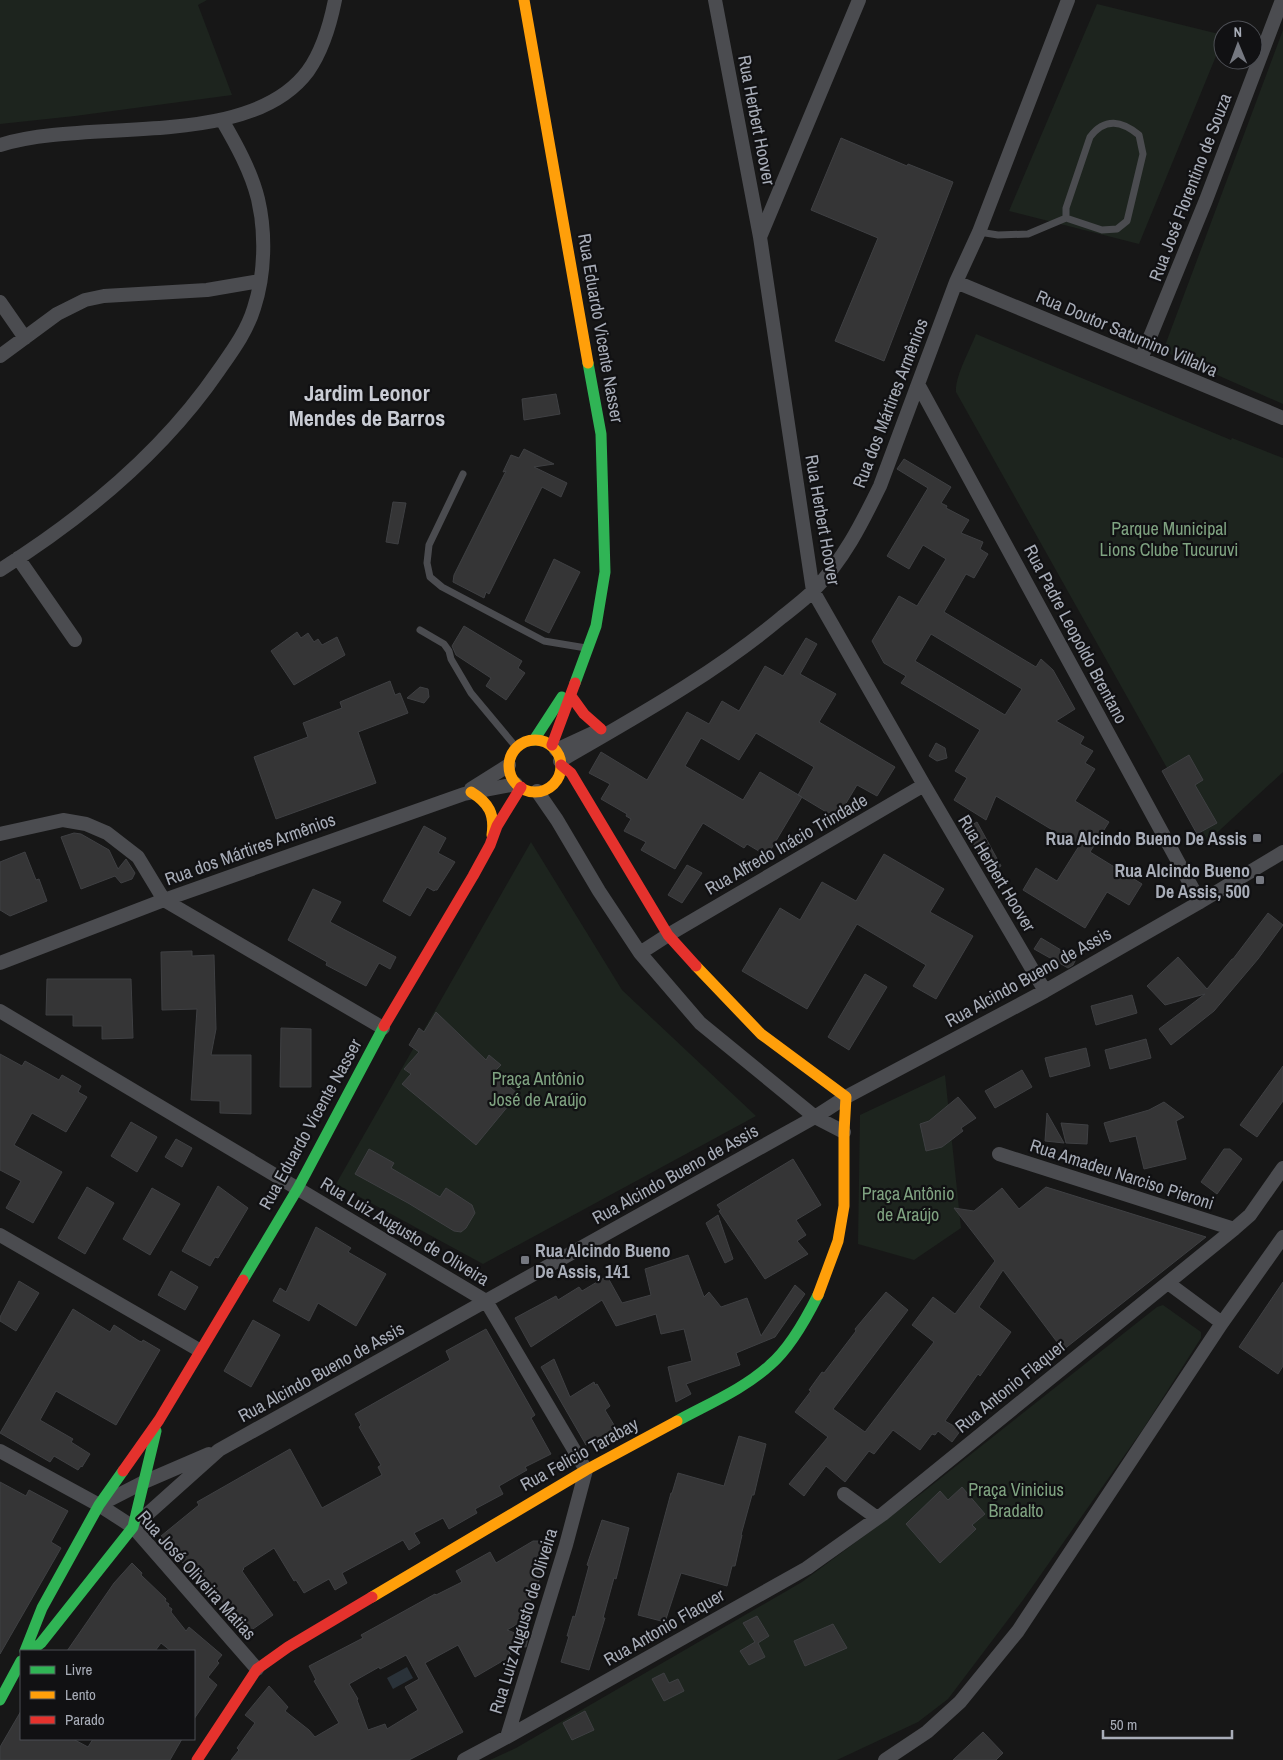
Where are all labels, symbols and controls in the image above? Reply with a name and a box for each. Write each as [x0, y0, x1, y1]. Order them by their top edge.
north arrow [1213, 20, 1263, 70]
text: N [1233, 23, 1242, 41]
street label: Rua Herbert Hoover [732, 53, 782, 187]
street label: Rua José Florentino de Souza [1143, 89, 1237, 285]
street label: Rua Eduardo Vicente Nasser [572, 231, 630, 425]
street label: Rua Doutor Saturnino Villalva [1032, 283, 1222, 383]
street label: Rua dos Mártires Armênios [846, 315, 934, 491]
district label: Jardim Leonor Mendes de Barros [289, 378, 445, 433]
street label: Rua Herbert Hoover [799, 453, 847, 587]
park label: Parque Municipal Lions Clube Tucuruvi [1100, 516, 1238, 562]
street label: Rua Padre Leopoldo Brentano [1018, 540, 1134, 728]
street label: Rua Alfredo Inácio Trindade [700, 787, 872, 901]
street label: Rua dos Mártires Armênios [161, 807, 339, 891]
street label: Rua Herbert Hoover [952, 810, 1042, 936]
place label: Rua Alcindo Bueno De Assis [1045, 826, 1247, 851]
marker: Rua Alcindo Bueno De Assis [1251, 832, 1263, 844]
place label: Rua Alcindo Bueno De Assis, 500 [1114, 858, 1250, 904]
marker: Rua Alcindo Bueno De Assis, 500 [1254, 874, 1266, 886]
street label: Rua Alcindo Bueno de Assis [940, 921, 1116, 1033]
street label: Rua Eduardo Vicente Nasser [253, 1034, 367, 1214]
park label: Praça Antônio José de Araújo [489, 1066, 587, 1112]
street label: Rua Alcindo Bueno de Assis [587, 1118, 763, 1230]
street label: Rua Amadeu Narciso Pieroni [1027, 1132, 1217, 1216]
street label: Rua Luiz Augusto de Oliveira [316, 1171, 494, 1291]
park label: Praça Antônio de Araújo [862, 1181, 954, 1227]
place label: Rua Alcindo Bueno De Assis, 141 [535, 1238, 671, 1284]
marker: Rua Alcindo Bueno De Assis, 141 [519, 1254, 531, 1266]
street label: Rua Alcindo Bueno de Assis [233, 1316, 409, 1428]
street label: Rua Antonio Flaquer [950, 1334, 1071, 1438]
street label: Rua Felicio Tarabay [515, 1411, 643, 1497]
park label: Praça Vinicius Bradalto [968, 1477, 1064, 1523]
street label: Rua José Oliveira Matias [132, 1505, 262, 1645]
street label: Rua Luiz Augusto de Oliveira [483, 1525, 563, 1717]
street label: Rua Antonio Flaquer [599, 1582, 729, 1672]
legend [20, 1650, 195, 1740]
text: Livre [65, 1659, 93, 1680]
text: Lento [65, 1684, 96, 1705]
scale bar [1103, 1708, 1232, 1740]
text: Parado [65, 1709, 105, 1730]
text: 50 m [1110, 1714, 1137, 1735]

